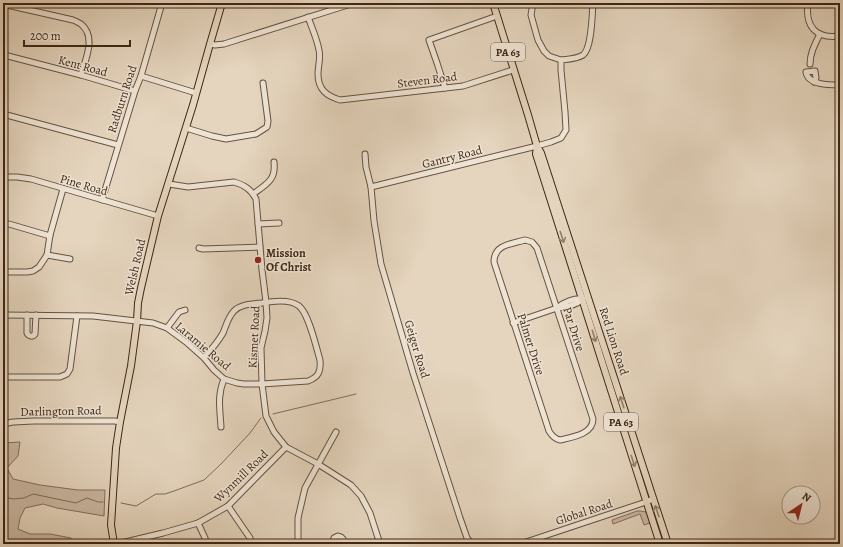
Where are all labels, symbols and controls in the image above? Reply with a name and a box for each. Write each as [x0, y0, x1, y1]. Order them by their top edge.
scale bar [24, 22, 130, 48]
text: 200 m [30, 28, 61, 44]
road number: PA 63 [491, 43, 525, 61]
street label: Kent Road [57, 52, 110, 80]
street label: Radburn Road [104, 63, 141, 135]
street label: Steven Road [396, 68, 458, 92]
street label: Gantry Road [420, 142, 484, 172]
street label: Pine Road [58, 171, 110, 200]
one-way arrow [559, 231, 566, 244]
street label: Welsh Road [121, 237, 149, 298]
place label: Mission Of Christ [266, 245, 312, 275]
marker: Mission Of Christ [253, 255, 263, 265]
street label: Kismet Road [244, 305, 264, 369]
street label: Par Drive [559, 305, 589, 353]
street label: Red Lion Road [595, 305, 633, 378]
street label: Palmer Drive [513, 311, 549, 377]
street label: Laramie Road [172, 318, 235, 374]
street label: Geiger Road [401, 318, 434, 380]
one-way arrow [591, 330, 598, 343]
one-way arrow [618, 396, 625, 409]
street label: Darlington Road [20, 402, 102, 420]
road number: PA 63 [604, 413, 638, 431]
street label: Wynmill Road [210, 446, 272, 507]
one-way arrow [630, 454, 637, 467]
north arrow [781, 485, 821, 525]
text: N [799, 489, 814, 506]
street label: Global Road [554, 495, 615, 529]
one-way arrow [653, 506, 661, 518]

